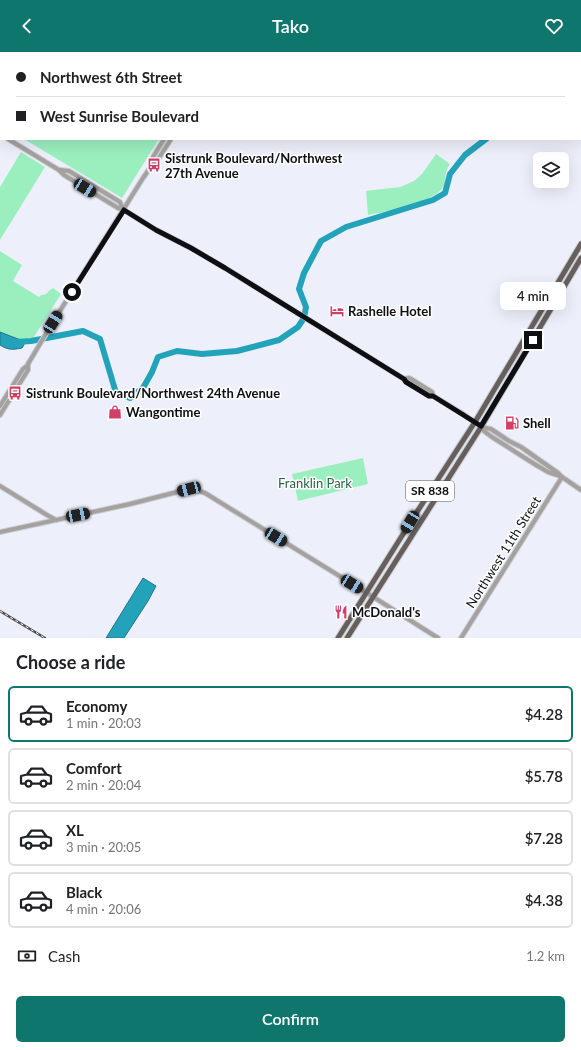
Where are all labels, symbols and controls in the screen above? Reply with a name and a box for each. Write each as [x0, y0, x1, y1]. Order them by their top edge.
icon: back [16, 15, 38, 37]
text: Tako [272, 15, 309, 37]
icon: heart [543, 15, 565, 37]
text: Northwest 6th Street [40, 68, 182, 86]
text: West Sunrise Boulevard [40, 107, 199, 125]
place label: Sistrunk Boulevard/Northwest 27th Avenue [165, 150, 342, 181]
map controls [533, 152, 569, 188]
button: layers [533, 152, 569, 188]
bus stop icon: Sistrunk Boulevard/Northwest 27th Avenue [146, 157, 162, 173]
car [72, 177, 98, 199]
callout: 4 min [500, 282, 566, 310]
route start [63, 283, 81, 301]
text: 4 min [517, 288, 549, 304]
hotel icon: Rashelle Hotel [329, 303, 345, 319]
place label: Rashelle Hotel [348, 303, 432, 319]
car [42, 309, 64, 335]
route end [524, 331, 542, 349]
bus stop icon: Sistrunk Boulevard/Northwest 24th Avenue [7, 385, 23, 401]
place label: Sistrunk Boulevard/Northwest 24th Avenue [26, 385, 280, 401]
shop icon: Wangontime [107, 404, 123, 420]
place label: Wangontime [126, 404, 201, 420]
fuel station icon: Shell [504, 415, 520, 431]
place label: Shell [523, 415, 551, 431]
park label: Franklin Park [278, 475, 352, 491]
car [176, 480, 202, 498]
road number: SR 838 [406, 481, 454, 501]
street label: Northwest 11th Street [462, 493, 544, 611]
car [65, 507, 91, 523]
car [399, 509, 421, 535]
car [263, 526, 289, 548]
car [339, 573, 365, 595]
restaurant icon: McDonald's [333, 604, 349, 620]
place label: McDonald's [352, 604, 421, 620]
text: Choose a ride [16, 651, 125, 673]
icon: car [18, 696, 54, 732]
text: Economy [66, 697, 127, 715]
text: $4.28 [525, 705, 563, 723]
text: 1 min · 20:03 [66, 715, 141, 731]
icon: car [18, 758, 54, 794]
text: Comfort [66, 759, 122, 777]
text: $5.78 [525, 767, 563, 785]
text: 2 min · 20:04 [66, 777, 141, 793]
icon: car [18, 820, 54, 856]
text: XL [66, 821, 84, 839]
text: $7.28 [525, 829, 563, 847]
text: 3 min · 20:05 [66, 839, 141, 855]
icon: car [18, 882, 54, 918]
text: Black [66, 883, 102, 901]
text: $4.38 [525, 891, 563, 909]
text: 4 min · 20:06 [66, 901, 141, 917]
icon: cash [16, 945, 38, 967]
text: Cash [48, 947, 80, 965]
text: 1.2 km [526, 948, 565, 964]
button: Confirm [16, 996, 565, 1042]

